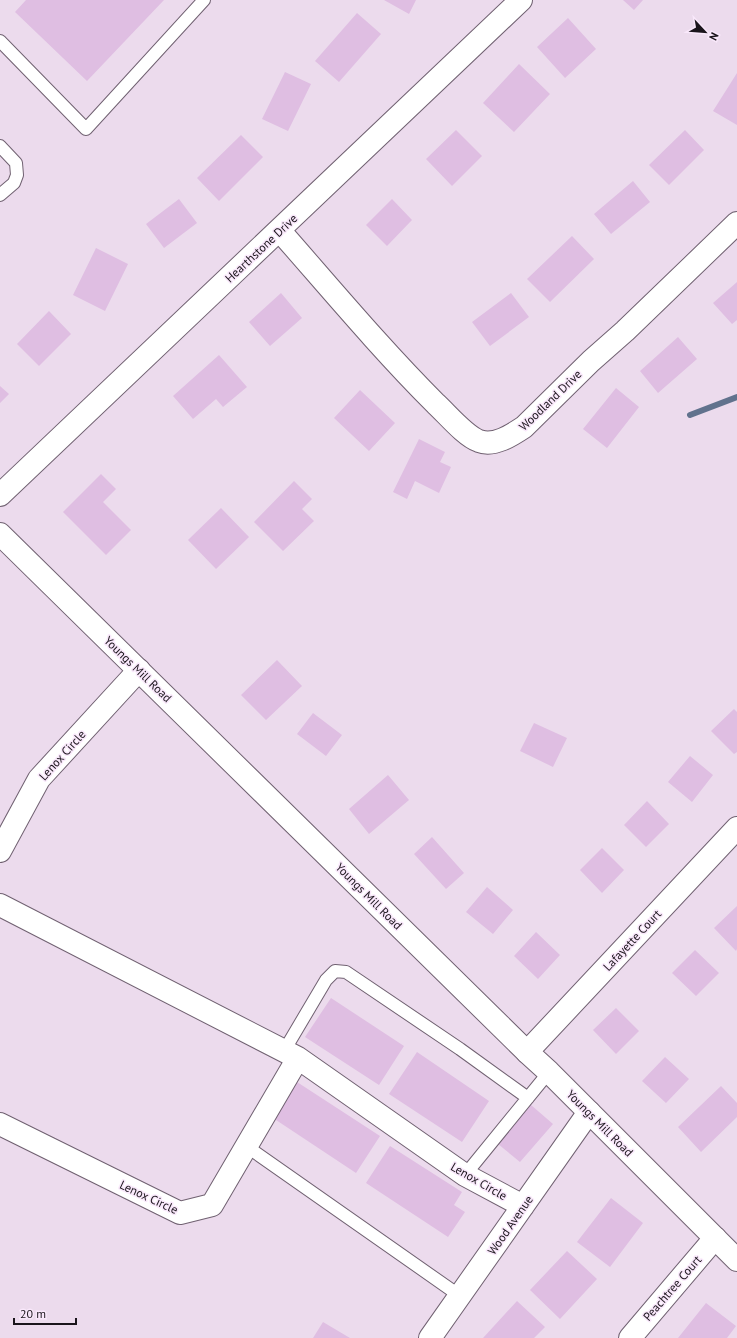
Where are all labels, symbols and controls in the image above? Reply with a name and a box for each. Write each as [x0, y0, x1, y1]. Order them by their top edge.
north arrow [685, 12, 725, 52]
text: N [706, 30, 722, 43]
street label: Hearthstone Drive [222, 211, 300, 285]
street label: Woodland Drive [516, 366, 584, 434]
street label: Youngs Mill Road [101, 633, 175, 705]
street label: Lenox Circle [36, 727, 88, 783]
street label: Youngs Mill Road [333, 860, 405, 932]
street label: Lafayette Court [600, 906, 664, 974]
street label: Youngs Mill Road [564, 1087, 636, 1159]
street label: Lenox Circle [448, 1159, 510, 1203]
street label: Lenox Circle [118, 1177, 180, 1217]
street label: Wood Avenue [484, 1192, 536, 1258]
street label: Peachtree Court [640, 1252, 704, 1324]
scale bar [14, 1300, 76, 1326]
text: 20 m [20, 1306, 46, 1321]

